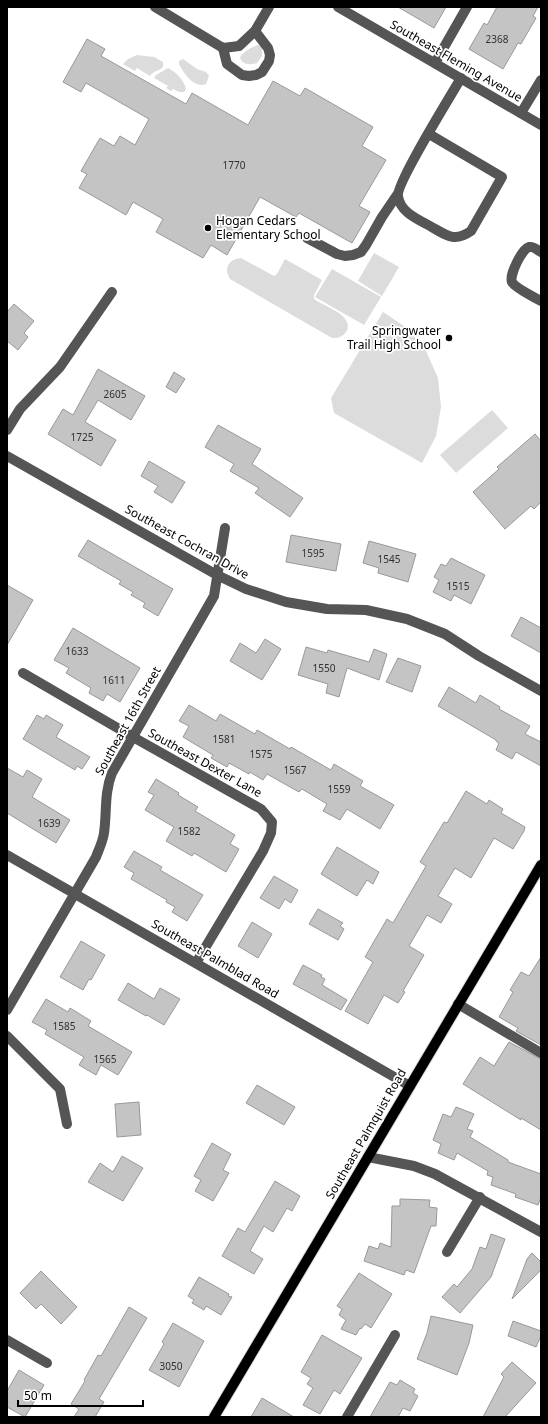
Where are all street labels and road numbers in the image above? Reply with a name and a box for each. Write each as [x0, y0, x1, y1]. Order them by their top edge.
street label: Southeast Fleming Avenue [387, 16, 526, 106]
street label: Southeast Cochran Drive [122, 500, 253, 583]
street label: Southeast 16th Street [91, 663, 165, 778]
street label: Southeast Dexter Lane [145, 724, 265, 801]
street label: Southeast Palmblad Road [148, 915, 282, 1002]
street label: Southeast Palmquist Road [321, 1065, 410, 1202]

